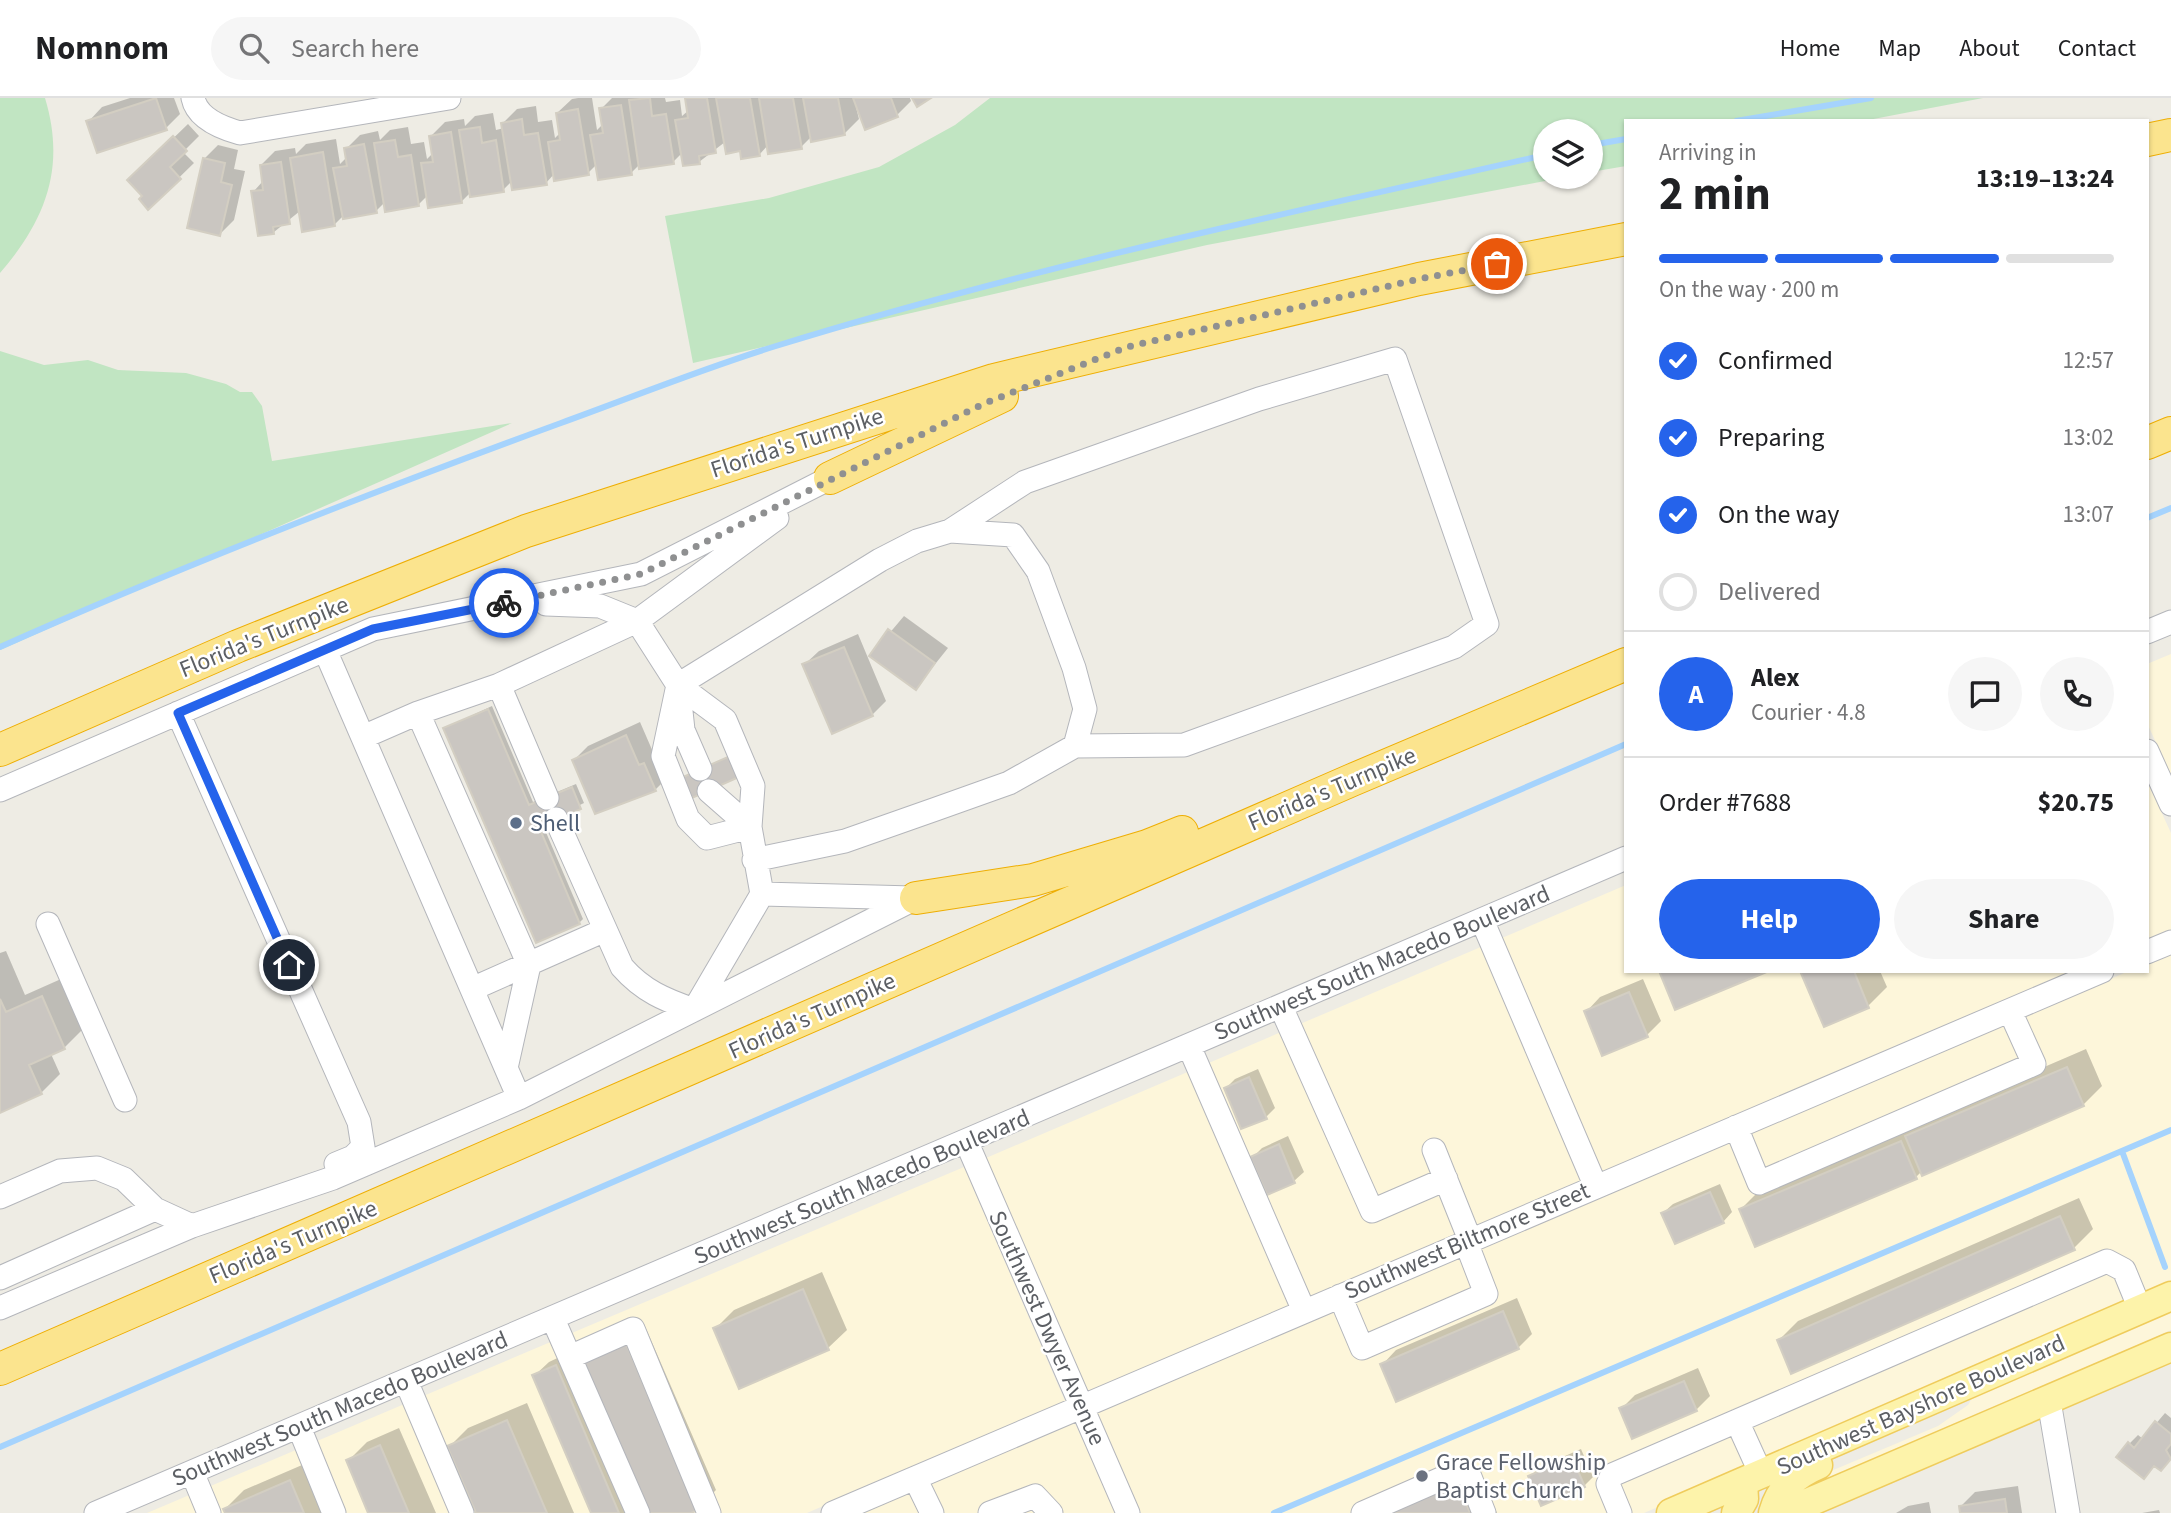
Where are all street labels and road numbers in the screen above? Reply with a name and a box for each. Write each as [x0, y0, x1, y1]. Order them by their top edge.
street label: Florida's Turnpike [706, 399, 888, 487]
street label: Florida's Turnpike [174, 587, 354, 687]
street label: Florida's Turnpike [1242, 738, 1422, 840]
street label: Southwest South Macedo Boulevard [1209, 876, 1555, 1050]
street label: Florida's Turnpike [723, 963, 901, 1069]
street label: Southwest South Macedo Boulevard [689, 1100, 1035, 1274]
street label: Southwest Biltmore Street [1339, 1173, 1595, 1309]
street label: Florida's Turnpike [203, 1191, 383, 1293]
street label: Southwest Dwyer Avenue [979, 1205, 1115, 1451]
street label: Southwest South Macedo Boulevard [167, 1322, 513, 1496]
street label: Southwest Bayshore Boulevard [1771, 1325, 2071, 1485]

